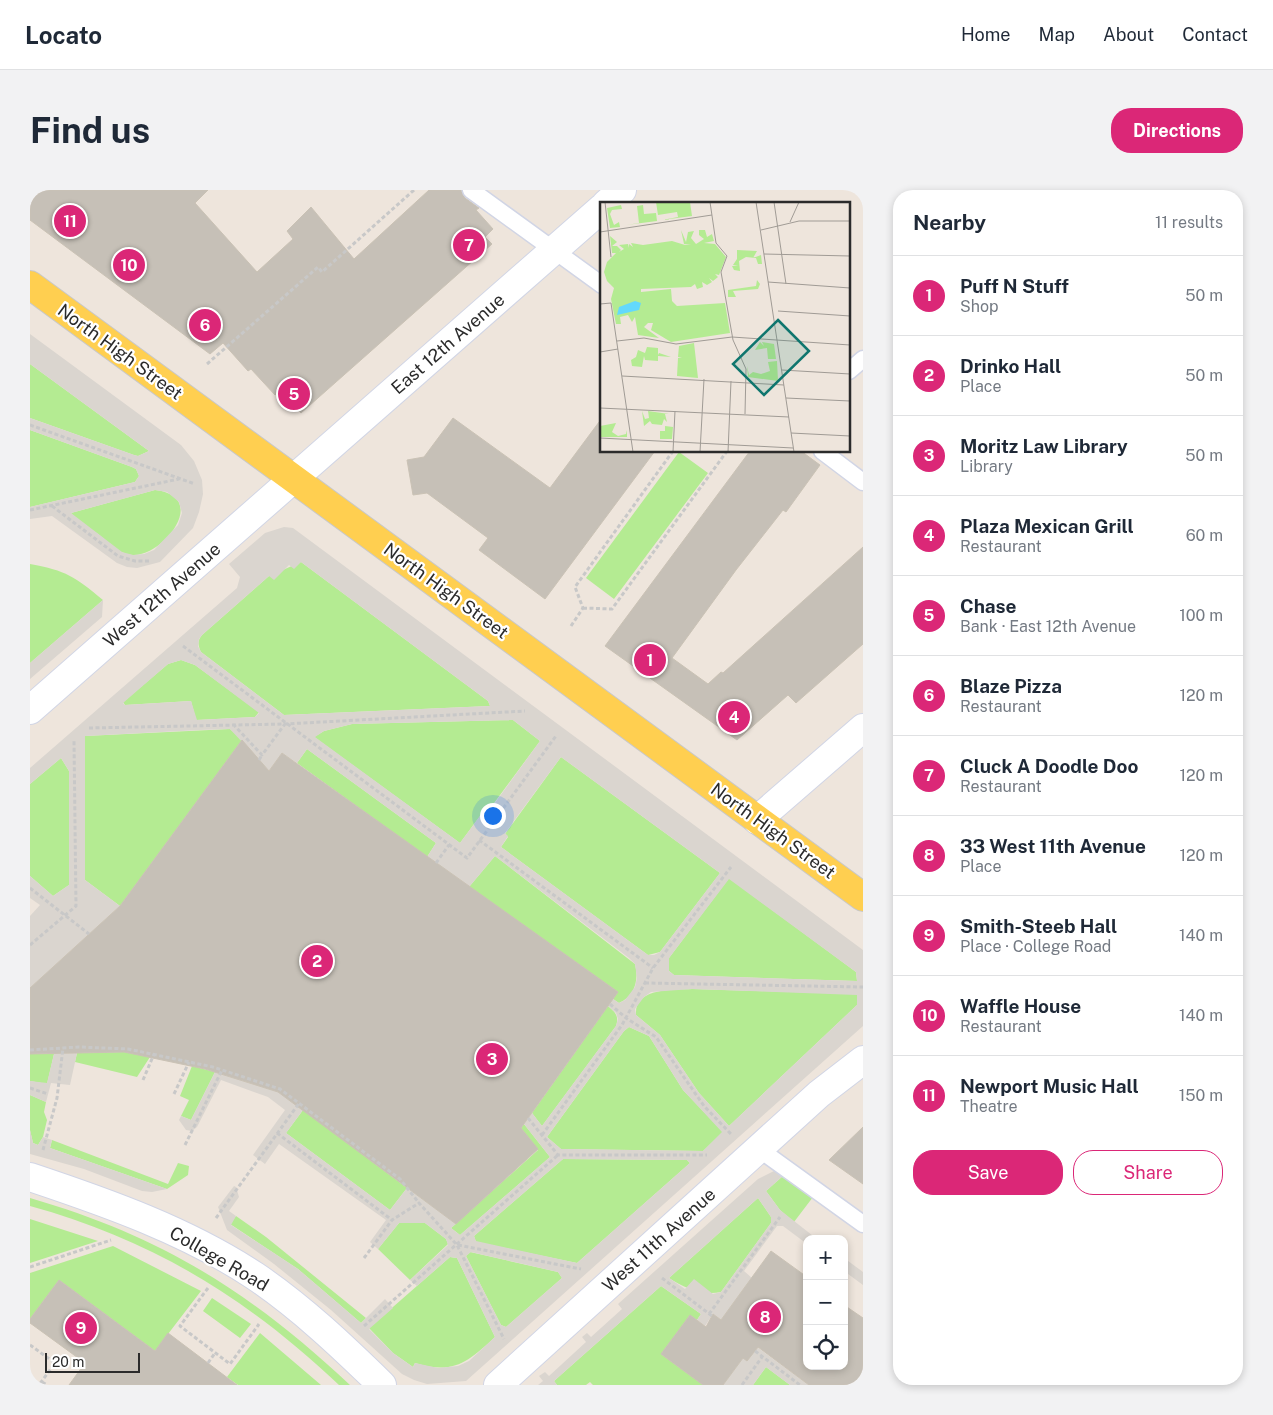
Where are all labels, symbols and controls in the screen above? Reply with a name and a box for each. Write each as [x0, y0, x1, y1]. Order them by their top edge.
text: Locato [25, 21, 102, 49]
text: Home [961, 24, 1011, 45]
text: Map [1039, 24, 1075, 45]
text: About [1103, 24, 1154, 45]
text: Contact [1182, 24, 1248, 45]
button: Directions [1111, 108, 1243, 153]
text: Find us [30, 110, 150, 151]
pin: 11 [54, 202, 86, 240]
inset map [600, 202, 850, 452]
text: Nearby [913, 210, 986, 235]
text: 11 results [1155, 213, 1223, 232]
pin: 7 [453, 226, 485, 264]
pin: 10 [113, 246, 145, 284]
text: Puff N Stuff [960, 275, 1069, 297]
text: 1 [926, 286, 932, 305]
text: 50 m [1185, 286, 1223, 305]
street label: East 12th Avenue [387, 289, 508, 398]
text: Shop [960, 297, 999, 316]
street label: North High Street [54, 299, 187, 404]
pin: 6 [189, 306, 221, 344]
text: Drinko Hall [960, 355, 1061, 377]
text: 2 [924, 366, 934, 385]
text: 50 m [1185, 366, 1223, 385]
pin: 5 [278, 375, 310, 413]
text: Place [960, 377, 1002, 396]
text: Moritz Law Library [960, 435, 1128, 457]
text: 3 [924, 446, 934, 465]
text: 50 m [1185, 446, 1223, 465]
text: Library [960, 457, 1013, 476]
text: Plaza Mexican Grill [960, 515, 1134, 537]
text: 4 [924, 526, 934, 545]
text: 60 m [1186, 526, 1223, 545]
text: Restaurant [960, 537, 1042, 556]
street label: West 12th Avenue [99, 538, 225, 651]
street label: North High Street [380, 538, 513, 643]
text: Chase [960, 595, 1016, 617]
text: 5 [924, 606, 934, 625]
text: 100 m [1179, 606, 1223, 625]
text: Bank · East 12th Avenue [960, 617, 1136, 636]
pin: 1 [634, 641, 666, 679]
text: Blaze Pizza [960, 675, 1062, 697]
text: 6 [924, 686, 934, 705]
text: 120 m [1179, 686, 1223, 705]
text: Restaurant [960, 697, 1042, 716]
pin: 4 [718, 698, 750, 736]
text: Cluck A Doodle Doo [960, 755, 1138, 777]
text: 7 [924, 766, 934, 785]
text: 120 m [1179, 766, 1223, 785]
text: Restaurant [960, 777, 1042, 796]
street label: North High Street [707, 778, 840, 883]
your location [480, 803, 506, 829]
text: 33 West 11th Avenue [960, 835, 1146, 857]
text: 8 [924, 846, 934, 865]
text: 120 m [1179, 846, 1223, 865]
text: Place [960, 857, 1002, 876]
text: Smith-Steeb Hall [960, 915, 1117, 937]
text: 9 [924, 926, 934, 945]
text: 140 m [1179, 926, 1223, 945]
text: Place · College Road [960, 937, 1111, 956]
pin: 2 [301, 942, 333, 980]
text: Waffle House [960, 995, 1081, 1017]
text: 10 [920, 1006, 938, 1025]
text: 140 m [1179, 1006, 1223, 1025]
text: Restaurant [960, 1017, 1042, 1036]
pin: 3 [476, 1040, 508, 1078]
text: Newport Music Hall [960, 1075, 1139, 1097]
text: 11 [922, 1086, 936, 1105]
text: 150 m [1179, 1086, 1223, 1105]
text: Theatre [960, 1097, 1018, 1116]
button: Save [913, 1150, 1063, 1195]
button: Share [1073, 1150, 1223, 1195]
street label: West 11th Avenue [598, 1183, 720, 1296]
street label: College Road [166, 1222, 273, 1295]
map controls [803, 1235, 848, 1370]
button: + [803, 1235, 848, 1280]
button: − [803, 1280, 848, 1325]
pin: 8 [749, 1298, 781, 1336]
pin: 9 [65, 1309, 97, 1347]
button: locate [803, 1325, 848, 1370]
scale bar [45, 1350, 140, 1373]
text: 20 m [52, 1354, 84, 1370]

